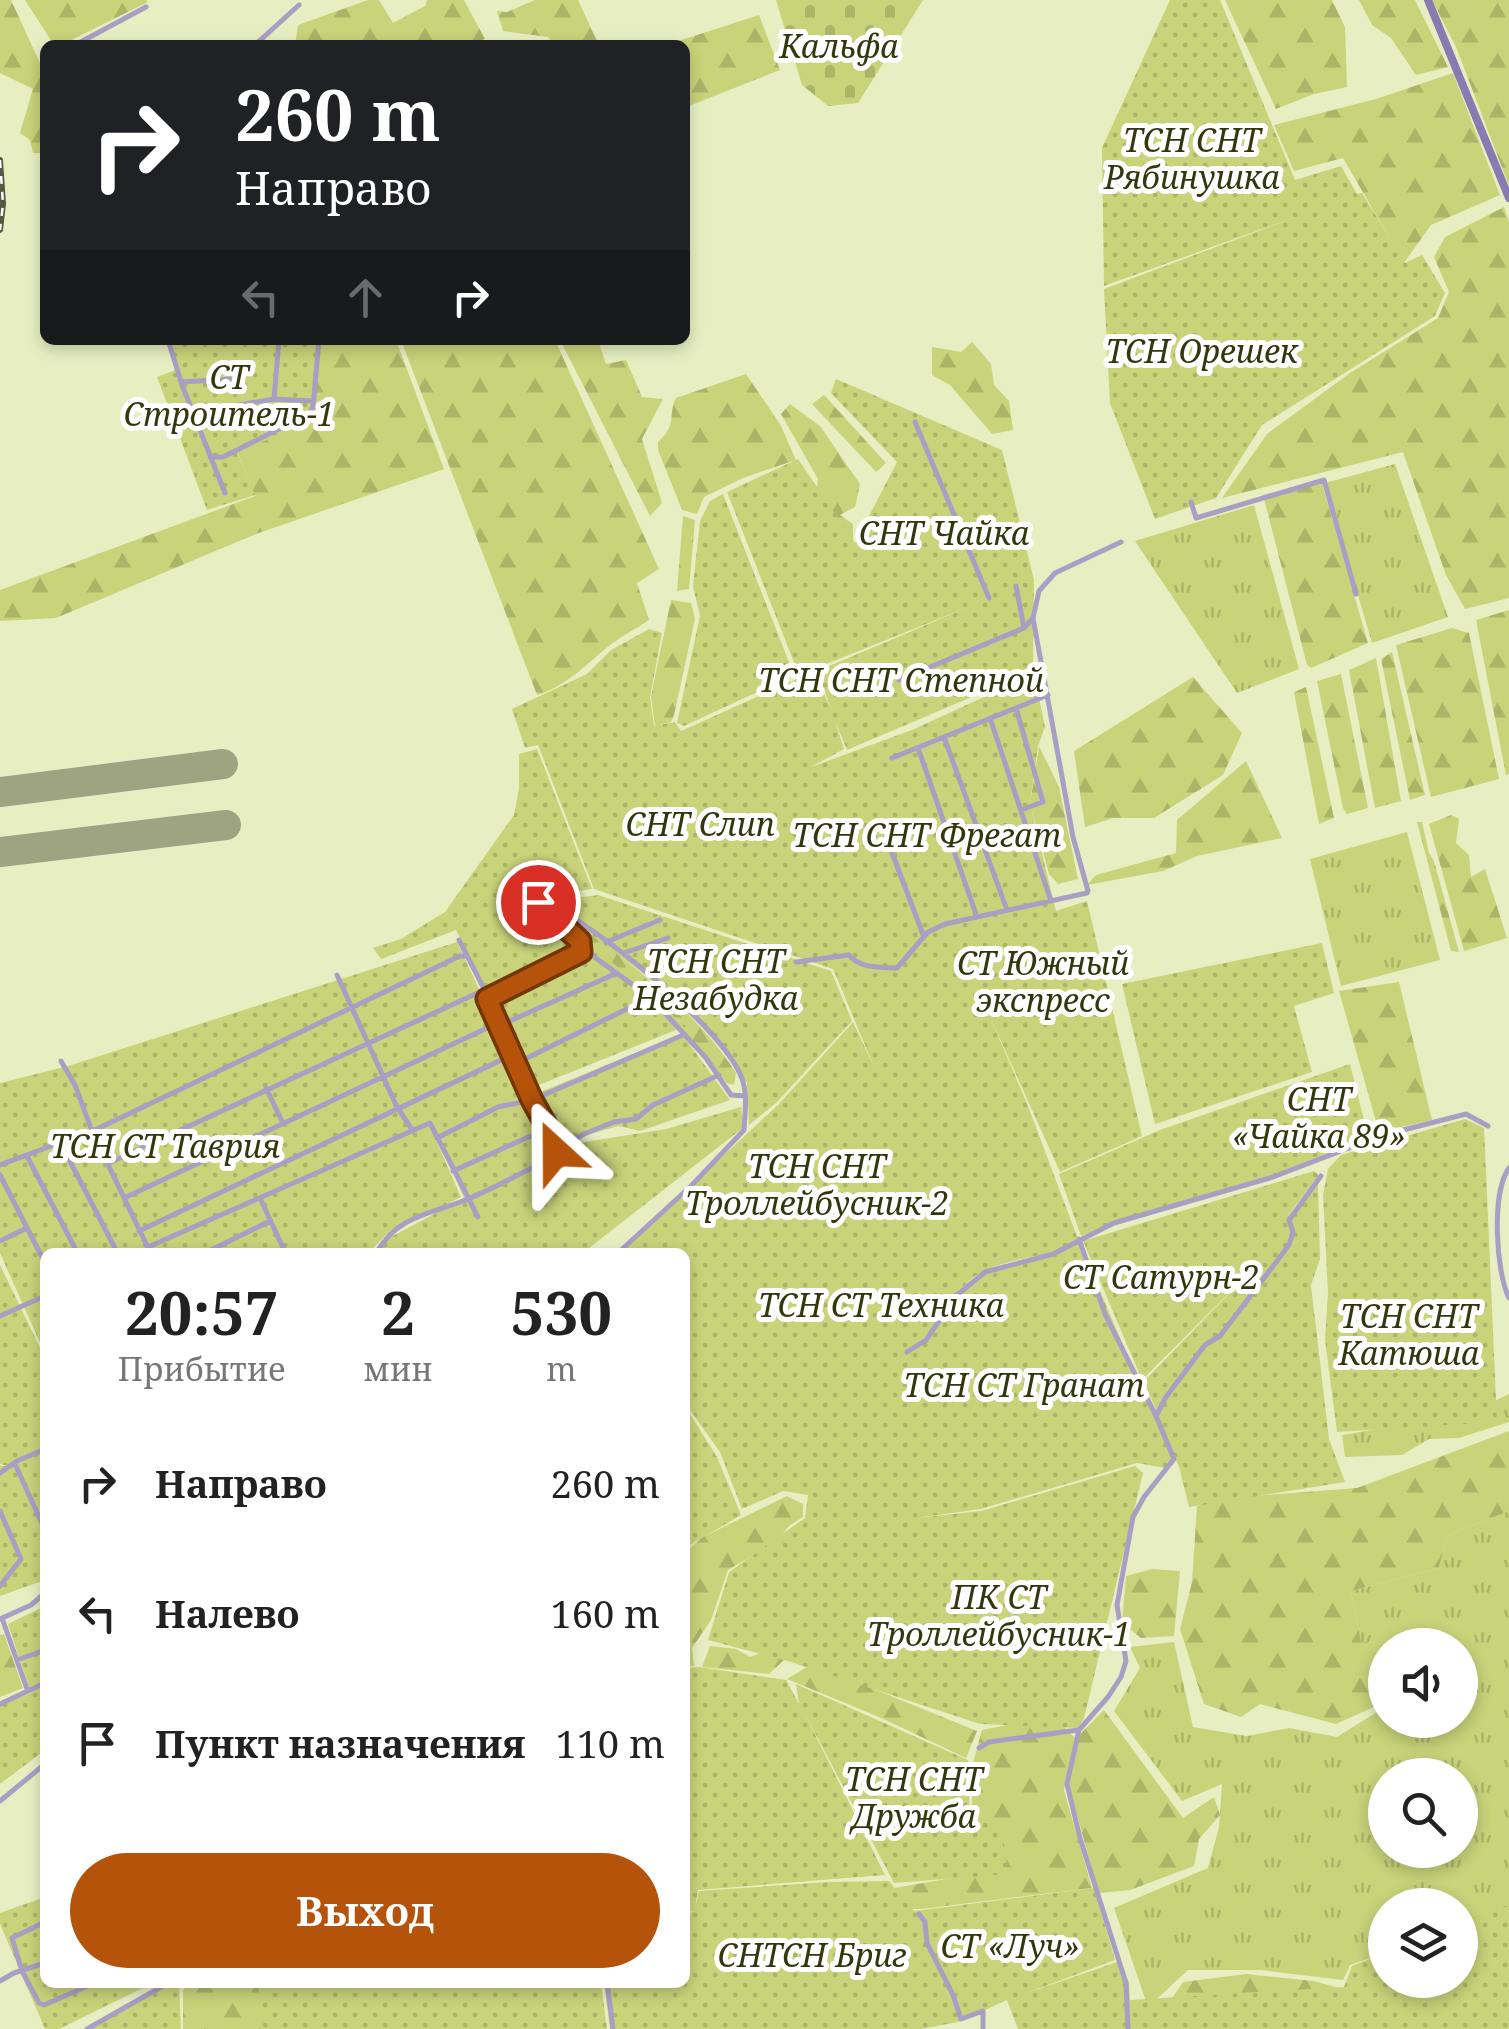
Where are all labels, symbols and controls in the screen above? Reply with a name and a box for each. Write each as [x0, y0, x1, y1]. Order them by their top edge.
park label: Кальфа [778, 24, 899, 67]
text: 260 m [235, 66, 441, 162]
icon: right [70, 80, 200, 210]
park label: ТСН СНТ Рябинушка [1103, 118, 1280, 198]
text: Направо [235, 157, 431, 218]
icon: left [233, 270, 288, 325]
icon: ahead [338, 270, 393, 325]
icon: right [443, 270, 498, 325]
park label: ТСН Орешек [1105, 329, 1299, 372]
park label: СТ Строитель-1 [123, 355, 335, 435]
park label: СНТ Чайка [859, 511, 1029, 554]
park label: ТСН СНТ Степной [758, 658, 1044, 701]
park label: СНТ Слип [625, 802, 775, 845]
park label: ТСН СНТ Фрегат [793, 813, 1061, 856]
pin [496, 860, 581, 945]
icon: arrive [511, 875, 566, 930]
park label: ТСН СНТ Незабудка [633, 939, 798, 1019]
park label: СТ Южный экспресс [957, 941, 1129, 1021]
park label: СНТ «Чайка 89» [1232, 1077, 1406, 1157]
position arrow [504, 1100, 608, 1204]
park label: ТСН СТ Таврия [50, 1124, 280, 1167]
park label: ТСН СНТ Троллейбусник-2 [685, 1144, 949, 1224]
park label: СТ Сатурн-2 [1063, 1255, 1259, 1298]
text: 20:57 [125, 1271, 279, 1353]
text: 2 [381, 1271, 415, 1353]
text: 530 [511, 1271, 612, 1353]
park label: ТСН СТ Техника [758, 1283, 1004, 1326]
park label: ТСН СНТ Катюша [1337, 1294, 1480, 1374]
text: Прибытие [118, 1347, 286, 1390]
text: мин [363, 1347, 433, 1390]
text: m [546, 1347, 576, 1390]
park label: ТСН СТ Гранат [903, 1363, 1145, 1406]
icon: right [70, 1456, 125, 1511]
text: Направо [155, 1457, 327, 1509]
text: 260 m [550, 1457, 660, 1509]
park label: ПК СТ Троллейбусник-1 [867, 1575, 1131, 1655]
icon: left [70, 1586, 125, 1641]
text: Налево [155, 1587, 300, 1639]
text: 160 m [550, 1587, 660, 1639]
map controls [1368, 1628, 1478, 1998]
button: sound [1368, 1628, 1478, 1738]
icon: arrive [70, 1716, 125, 1771]
text: Пункт назначения [155, 1717, 525, 1769]
text: 110 m [555, 1717, 665, 1769]
park label: ТСН СНТ Дружба [845, 1757, 985, 1837]
button: search [1368, 1758, 1478, 1868]
button: Выход [70, 1853, 660, 1968]
button: layers [1368, 1888, 1478, 1998]
park label: СТ «Луч» [940, 1924, 1080, 1967]
park label: СНТСН Бриг [717, 1933, 907, 1976]

